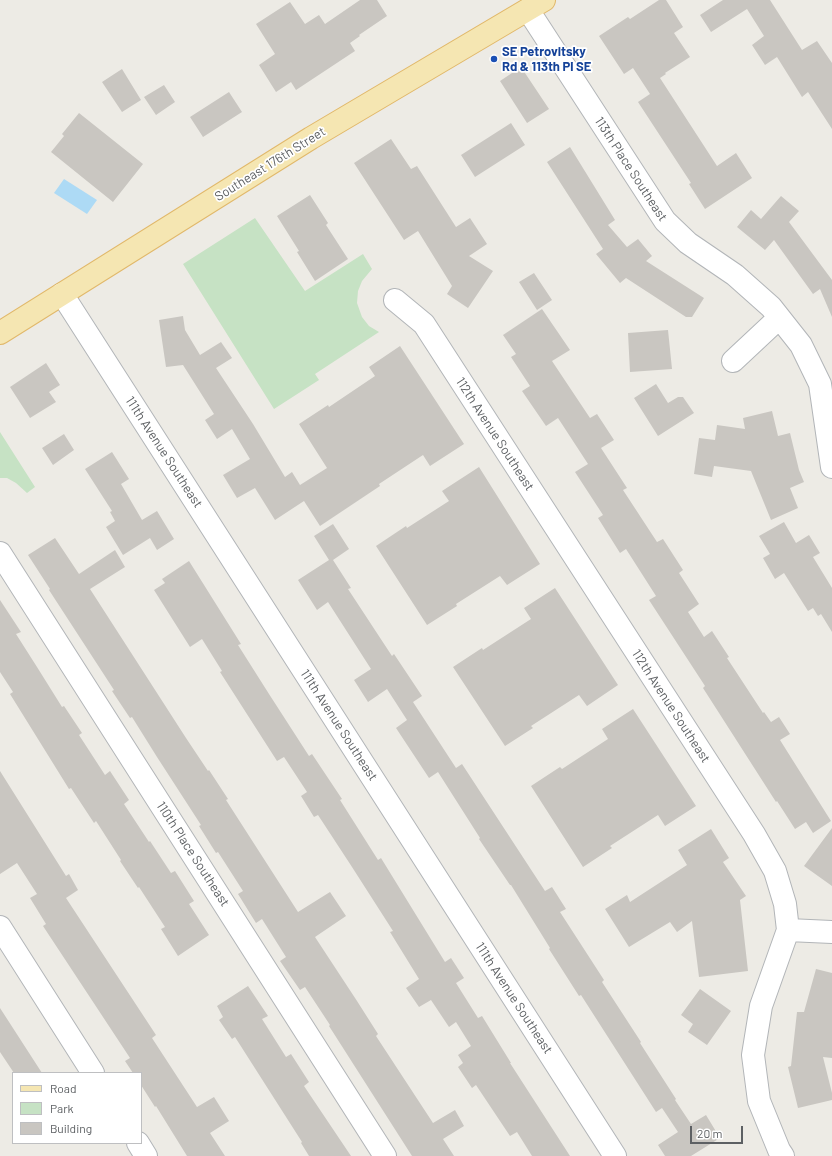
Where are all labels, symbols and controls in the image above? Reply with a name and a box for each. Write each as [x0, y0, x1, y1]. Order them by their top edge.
place label: SE Petrovitsky Rd & 113th Pl SE [502, 44, 591, 75]
marker: SE Petrovitsky Rd & 113th Pl SE [489, 54, 499, 64]
street label: 113th Place Southeast [591, 114, 671, 224]
street label: Southeast 176th Street [212, 124, 328, 204]
street label: 112th Avenue Southeast [452, 374, 538, 494]
street label: 111th Avenue Southeast [122, 393, 206, 511]
street label: 112th Avenue Southeast [628, 646, 714, 766]
street label: 111th Avenue Southeast [297, 666, 381, 784]
street label: 110th Place Southeast [153, 799, 233, 909]
street label: 111th Avenue Southeast [472, 939, 556, 1057]
legend [12, 1072, 142, 1144]
text: Road [50, 1081, 77, 1095]
text: Park [50, 1101, 74, 1115]
scale bar [692, 1118, 745, 1144]
text: Building [50, 1121, 92, 1135]
text: 20 m [697, 1126, 723, 1140]

